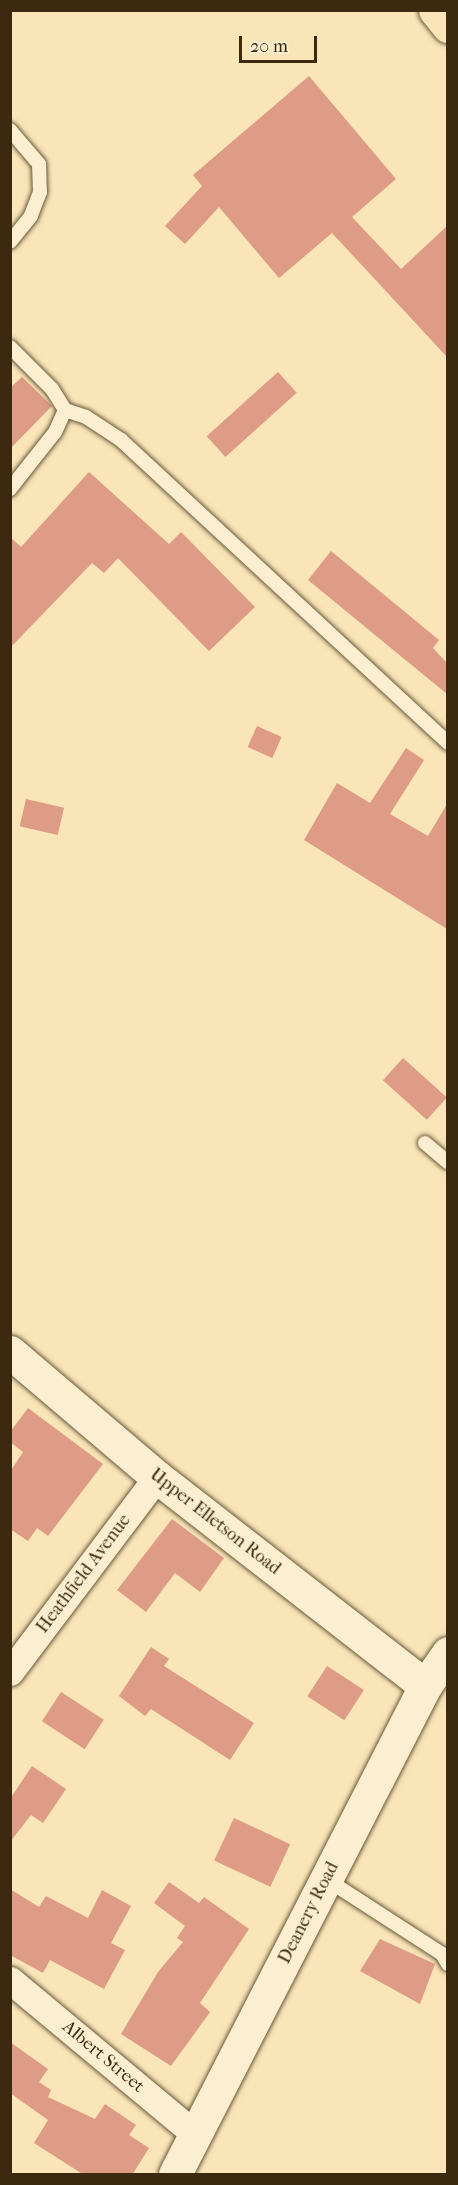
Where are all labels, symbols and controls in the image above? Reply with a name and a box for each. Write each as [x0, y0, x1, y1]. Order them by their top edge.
scale bar [242, 24, 320, 62]
text: 20 m [250, 36, 288, 57]
street label: Upper Elletson Road [145, 1464, 285, 1580]
street label: Heathfield Avenue [32, 1510, 136, 1638]
street label: Deanery Road [274, 1858, 344, 1968]
street label: Albert Street [58, 2016, 148, 2098]

